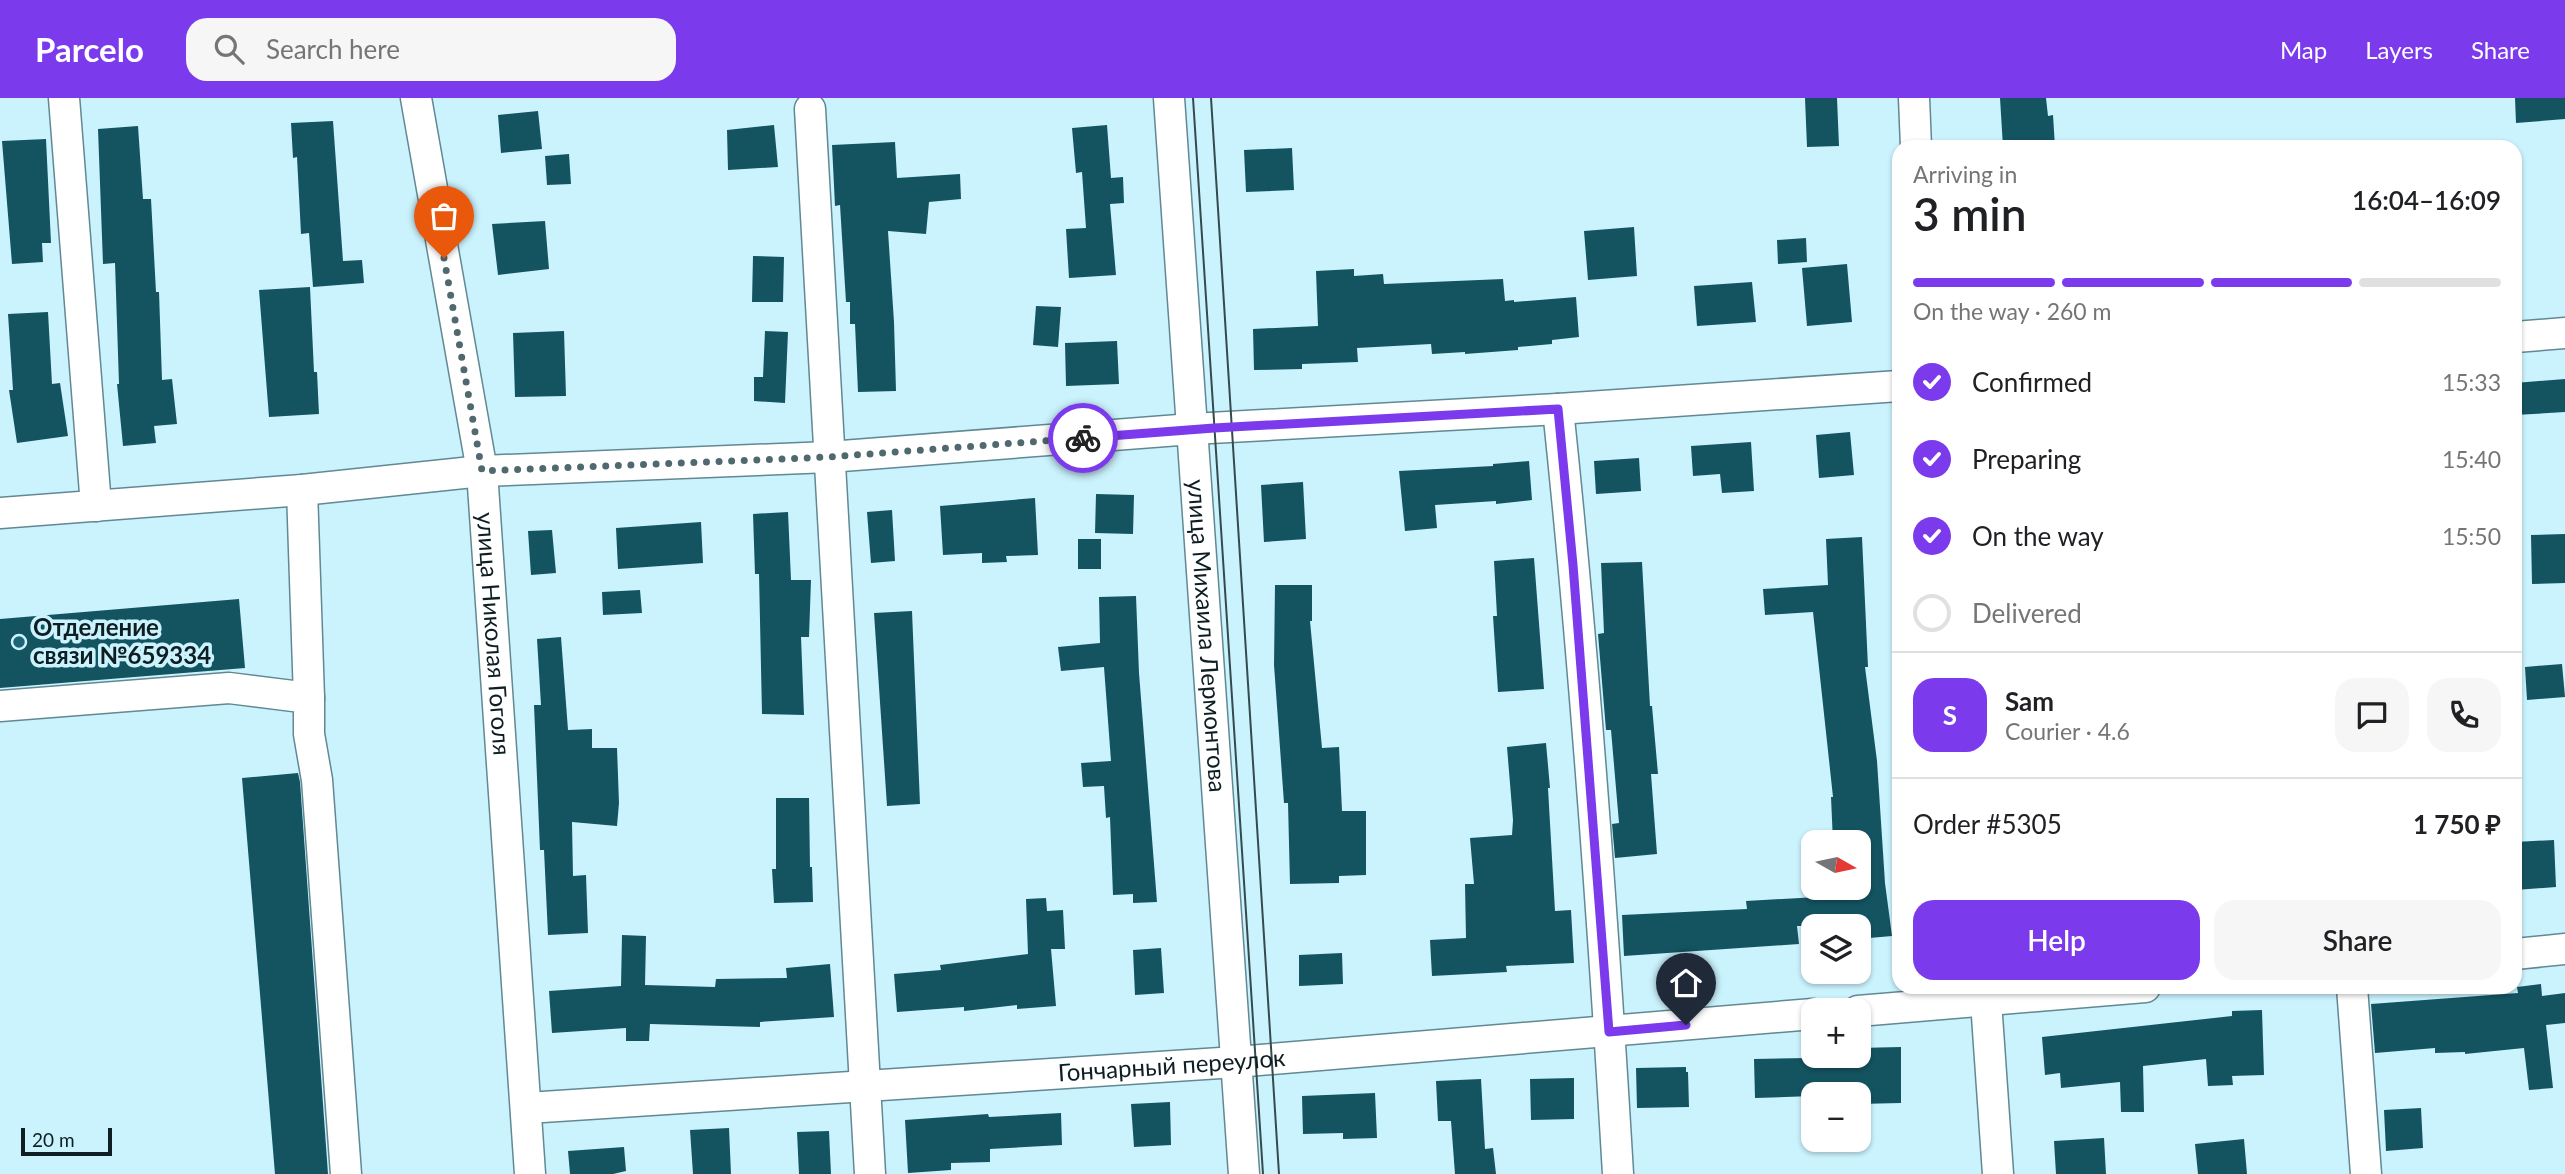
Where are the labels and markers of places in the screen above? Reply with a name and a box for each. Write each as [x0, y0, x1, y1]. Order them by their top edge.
pin [414, 186, 474, 258]
place label: Отделение связи №659334 [33, 612, 211, 669]
marker: Отделение связи №659334 [11, 634, 27, 650]
pin [1656, 953, 1716, 1025]

